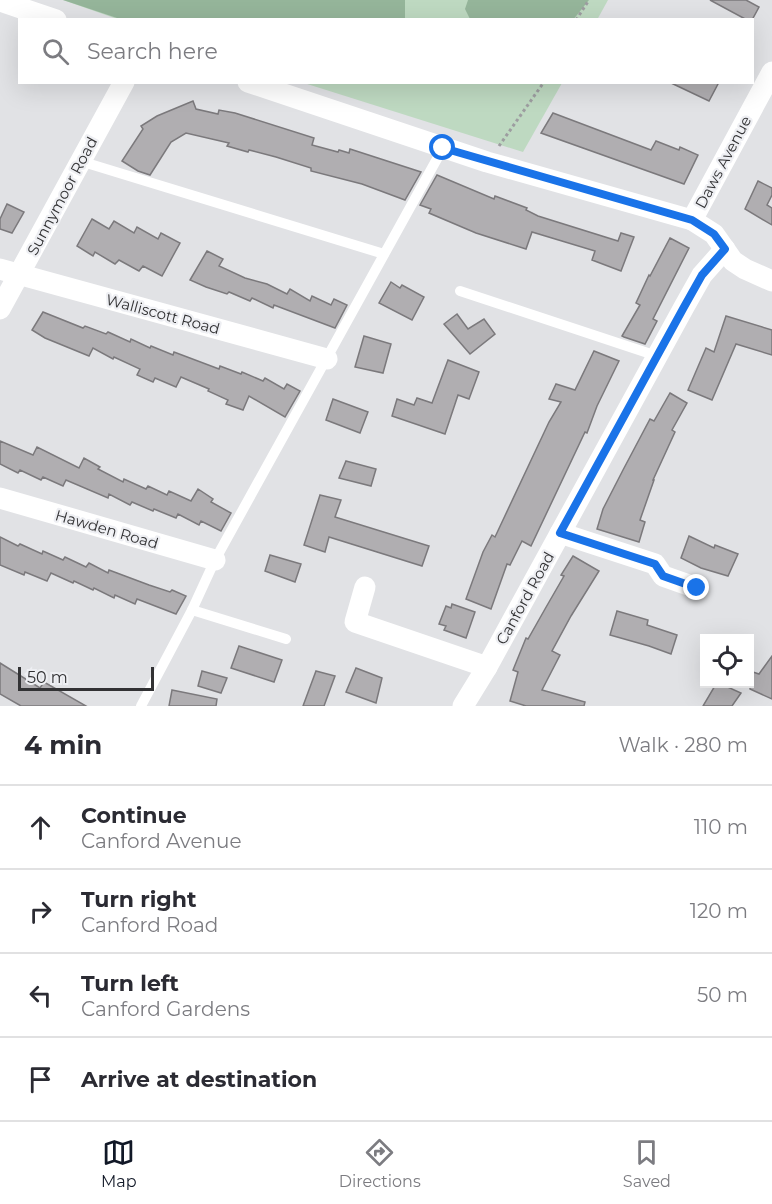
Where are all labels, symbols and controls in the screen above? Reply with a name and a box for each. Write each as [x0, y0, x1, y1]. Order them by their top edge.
search box [18, 18, 754, 84]
icon: search [39, 35, 72, 68]
text: Search here [87, 38, 218, 65]
street label: Daws Avenue [691, 112, 755, 212]
street label: Sunnymoor Road [23, 134, 101, 258]
route start [429, 134, 455, 160]
street label: Walliscott Road [104, 290, 222, 338]
street label: Hawden Road [53, 505, 161, 553]
street label: Canford Road [492, 548, 558, 648]
route end [683, 574, 709, 600]
map controls [700, 634, 754, 688]
button: locate [700, 634, 754, 688]
scale bar [18, 664, 154, 692]
text: 50 m [27, 668, 68, 687]
text: 4 min [24, 729, 102, 761]
text: Walk · 280 m [618, 733, 748, 757]
text: Continue [81, 802, 187, 829]
icon: ahead [24, 811, 57, 844]
text: 110 m [694, 815, 748, 839]
text: Canford Avenue [81, 829, 242, 853]
text: Turn right [81, 886, 196, 913]
icon: right [24, 895, 57, 928]
text: 120 m [690, 899, 748, 923]
text: Canford Road [81, 913, 218, 937]
text: Turn left [81, 970, 179, 997]
icon: left [24, 979, 57, 1012]
text: 50 m [697, 983, 748, 1007]
text: Canford Gardens [81, 997, 250, 1021]
icon: arrive [24, 1063, 57, 1096]
text: Arrive at destination [81, 1066, 317, 1093]
tab: Map [101, 1136, 137, 1191]
tab: Directions [339, 1136, 421, 1191]
tab: Saved [623, 1136, 671, 1191]

